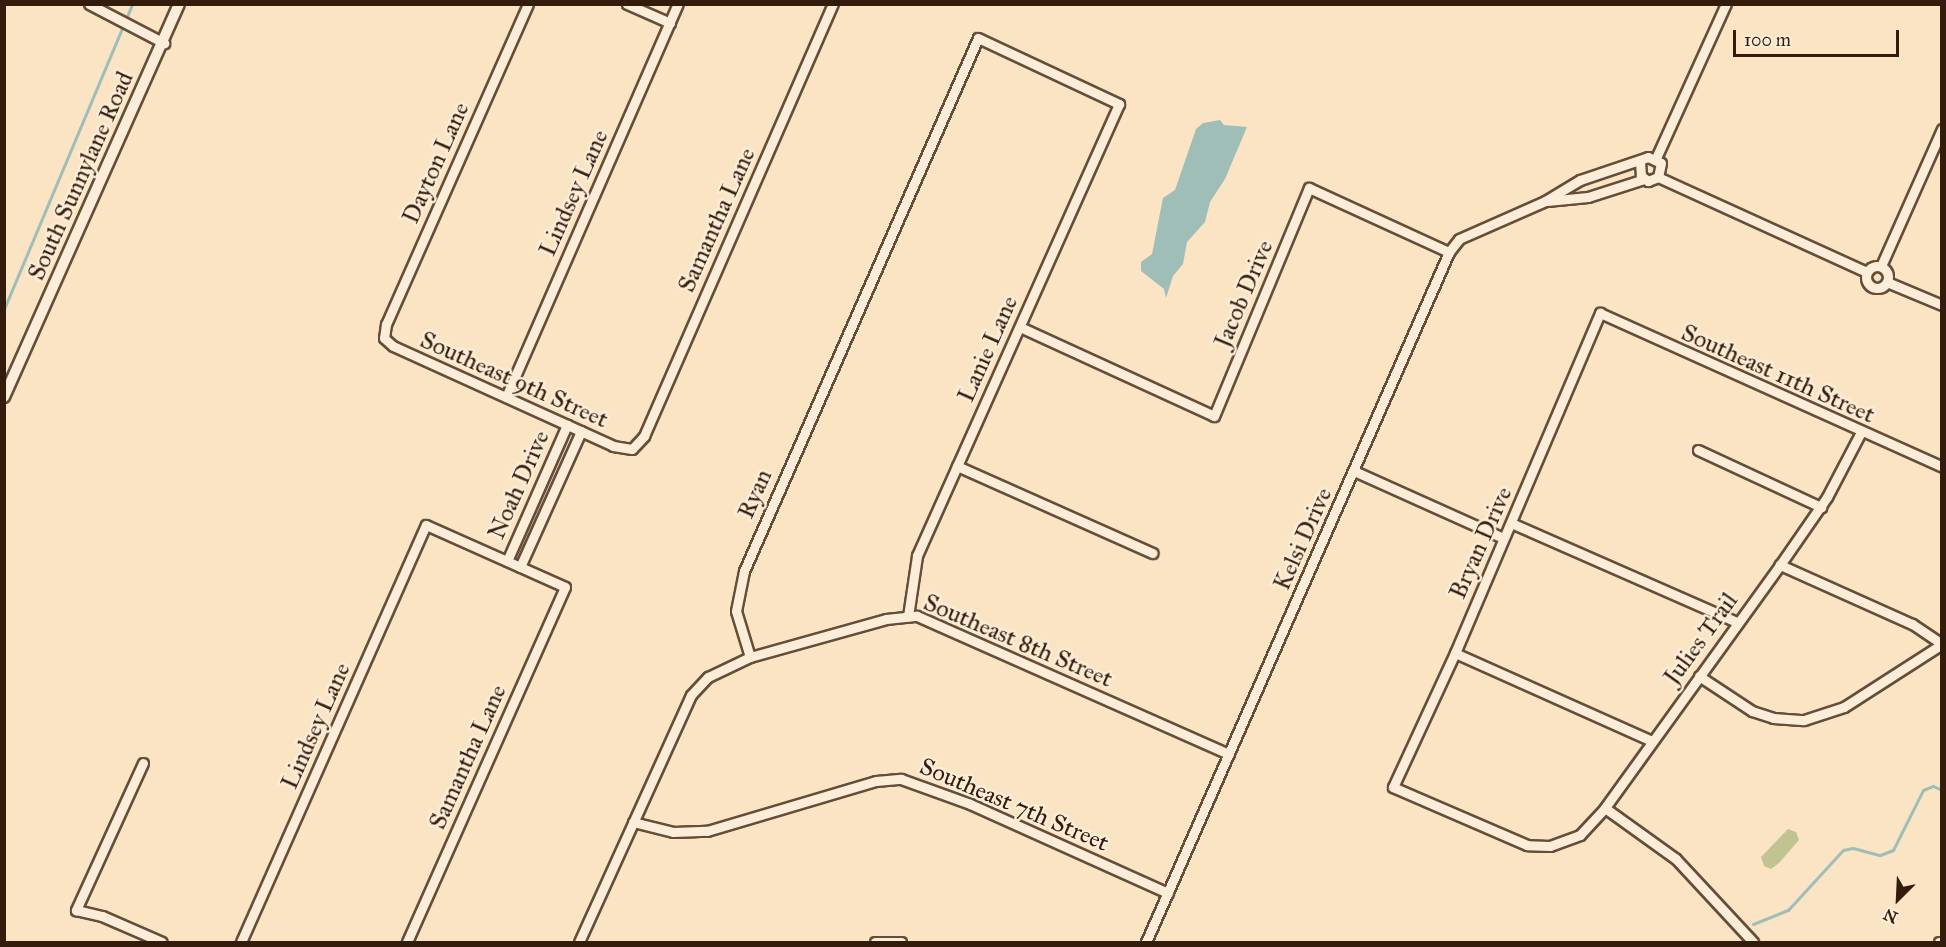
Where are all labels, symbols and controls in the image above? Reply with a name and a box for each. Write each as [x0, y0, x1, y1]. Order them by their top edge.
scale bar [1736, 18, 1902, 56]
text: 100 m [1744, 29, 1791, 51]
street label: South Sunnylane Road [22, 67, 140, 285]
street label: Dayton Lane [396, 98, 476, 228]
street label: Lindsey Lane [533, 125, 615, 261]
street label: Samantha Lane [672, 143, 762, 297]
street label: Jacob Drive [1208, 236, 1280, 352]
street label: Lanie Lane [952, 291, 1024, 407]
street label: Southeast 11th Street [1677, 318, 1879, 430]
street label: Southeast 9th Street [416, 326, 612, 434]
street label: Noah Drive [482, 426, 556, 544]
street label: Ryan [732, 465, 778, 523]
street label: Bryan Drive [1444, 482, 1518, 604]
street label: Kelsi Drive [1268, 483, 1338, 595]
street label: Julies Trail [1658, 587, 1744, 691]
street label: Southeast 8th Street [919, 588, 1117, 694]
street label: Lindsey Lane [275, 658, 357, 794]
street label: Samantha Lane [423, 680, 513, 834]
street label: Southeast 7th Street [915, 752, 1113, 858]
north arrow [1868, 869, 1928, 929]
text: N [1880, 904, 1901, 927]

